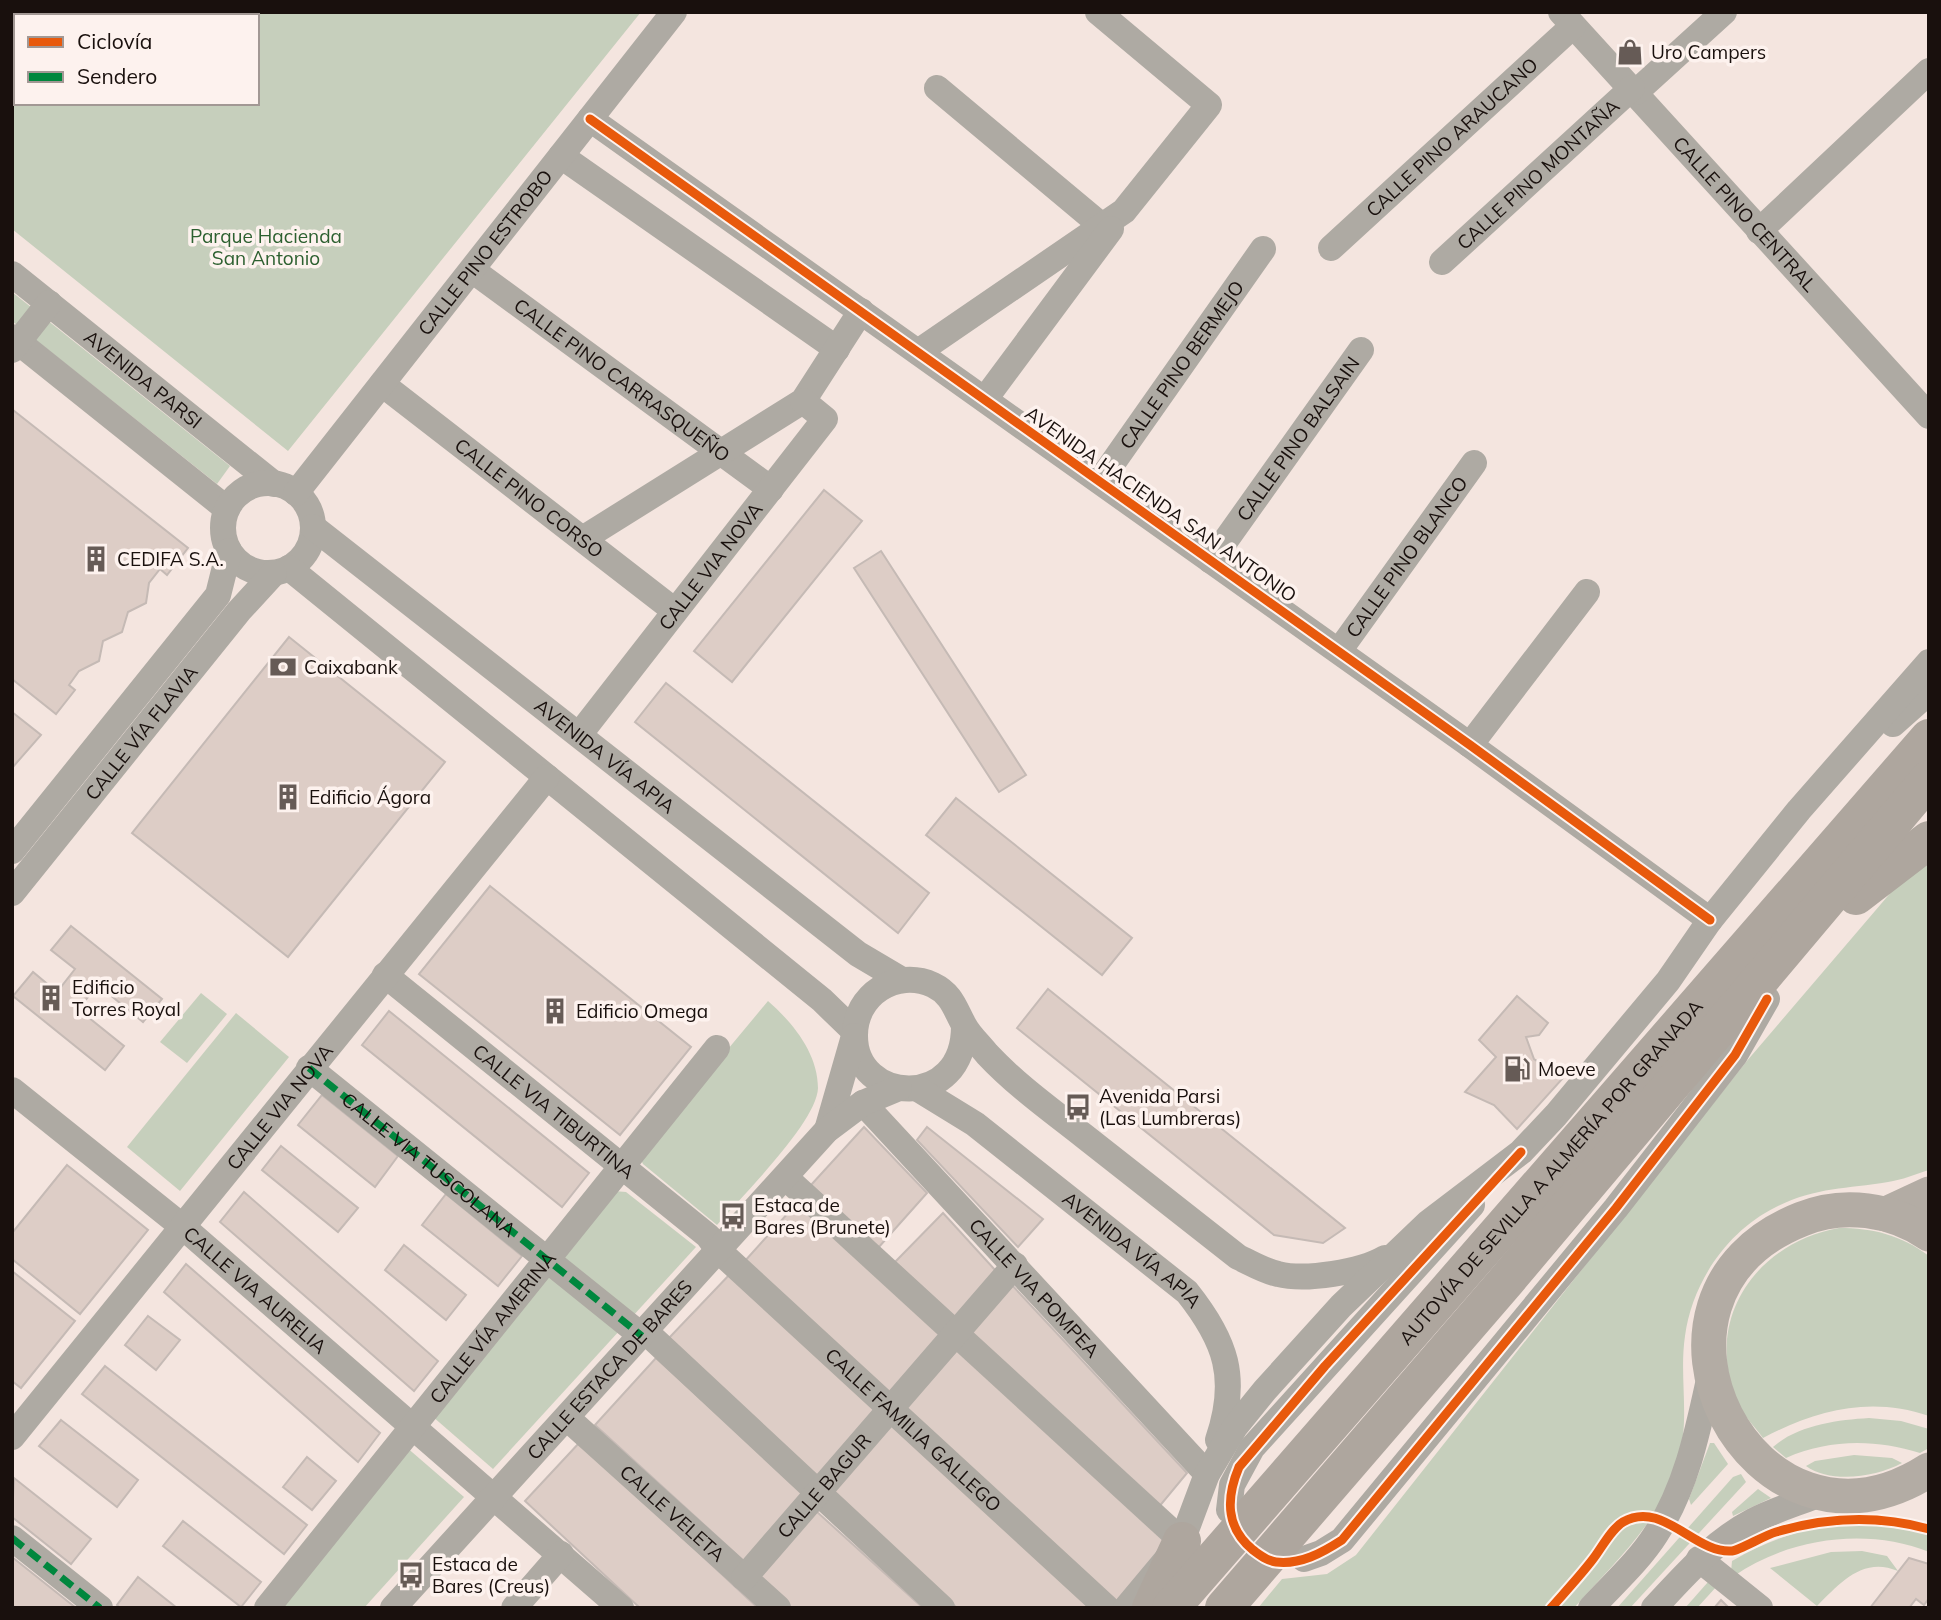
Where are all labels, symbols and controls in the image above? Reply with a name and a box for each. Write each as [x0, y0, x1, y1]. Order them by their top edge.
legend [14, 14, 259, 105]
text: Ciclovía [77, 28, 152, 54]
shop icon: Uro Campers [1615, 37, 1645, 67]
place label: Uro Campers [1651, 40, 1766, 64]
street label: CALLE PINO ARAUCANO [1361, 52, 1543, 222]
text: Sendero [77, 63, 157, 89]
street label: CALLE PINO MONTAÑA [1452, 94, 1624, 255]
street label: CALLE PINO CENTRAL [1668, 131, 1822, 297]
street label: CALLE PINO ESTROBO [413, 165, 558, 340]
park label: Parque Hacienda San Antonio [190, 224, 342, 270]
street label: CALLE PINO BERMEJO [1114, 276, 1249, 454]
street label: CALLE PINO CARRASQUEÑO [509, 293, 735, 467]
street label: AVENIDA PARSI [79, 325, 207, 434]
street label: CALLE PINO BALSAIN [1231, 352, 1365, 526]
street label: AVENIDA HACIENDA SAN ANTONIO [1021, 401, 1301, 607]
street label: CALLE PINO CORSO [450, 433, 608, 563]
street label: CALLE PINO BLANCO [1341, 471, 1473, 642]
street label: CALLE VIA NOVA [653, 497, 768, 635]
building icon: CEDIFA S.A. [81, 544, 111, 574]
place label: CEDIFA S.A. [117, 547, 224, 571]
bank icon: Caixabank [268, 652, 298, 682]
place label: Caixabank [304, 655, 398, 679]
street label: CALLE VÍA FLAVIA [80, 660, 203, 805]
street label: AVENIDA VÍA APIA [530, 693, 680, 818]
building icon: Edificio Ágora [273, 782, 303, 812]
place label: Edificio Ágora [309, 785, 431, 809]
place label: Edificio Torres Royal [72, 975, 181, 1021]
building icon: Edificio Torres Royal [36, 983, 66, 1013]
street label: AUTOVÍA DE SEVILLA A ALMERÍA POR GRANADA [1394, 995, 1708, 1350]
building icon: Edificio Omega [540, 996, 570, 1026]
place label: Edificio Omega [576, 999, 708, 1023]
street label: CALLE VIA NOVA [221, 1039, 338, 1175]
street label: CALLE VIA TIBURTINA [468, 1039, 640, 1184]
fuel station icon: Moeve [1502, 1054, 1532, 1084]
place label: Moeve [1538, 1057, 1596, 1081]
place label: Avenida Parsi (Las Lumbreras) [1099, 1084, 1241, 1130]
street label: CALLE VIA TUSCOLANA [337, 1087, 521, 1242]
bus stop icon: Avenida Parsi (Las Lumbreras) [1063, 1092, 1093, 1122]
street label: AVENIDA VÍA APIA [1058, 1186, 1207, 1313]
place label: Estaca de Bares (Brunete) [754, 1193, 891, 1239]
bus stop icon: Estaca de Bares (Brunete) [718, 1201, 748, 1231]
street label: CALLE VIA POMPEA [964, 1213, 1105, 1362]
street label: CALLE VIA AURELIA [179, 1221, 332, 1359]
street label: CALLE VÍA AMERINA [424, 1246, 561, 1408]
street label: CALLE ESTACA DE BARES [522, 1275, 697, 1464]
street label: CALLE FAMILIA GALLEGO [820, 1343, 1006, 1517]
street label: CALLE BAGUR [772, 1428, 876, 1543]
street label: CALLE VELETA [615, 1460, 730, 1567]
place label: Estaca de Bares (Creus) [432, 1552, 550, 1598]
bus stop icon: Estaca de Bares (Creus) [396, 1560, 426, 1590]

